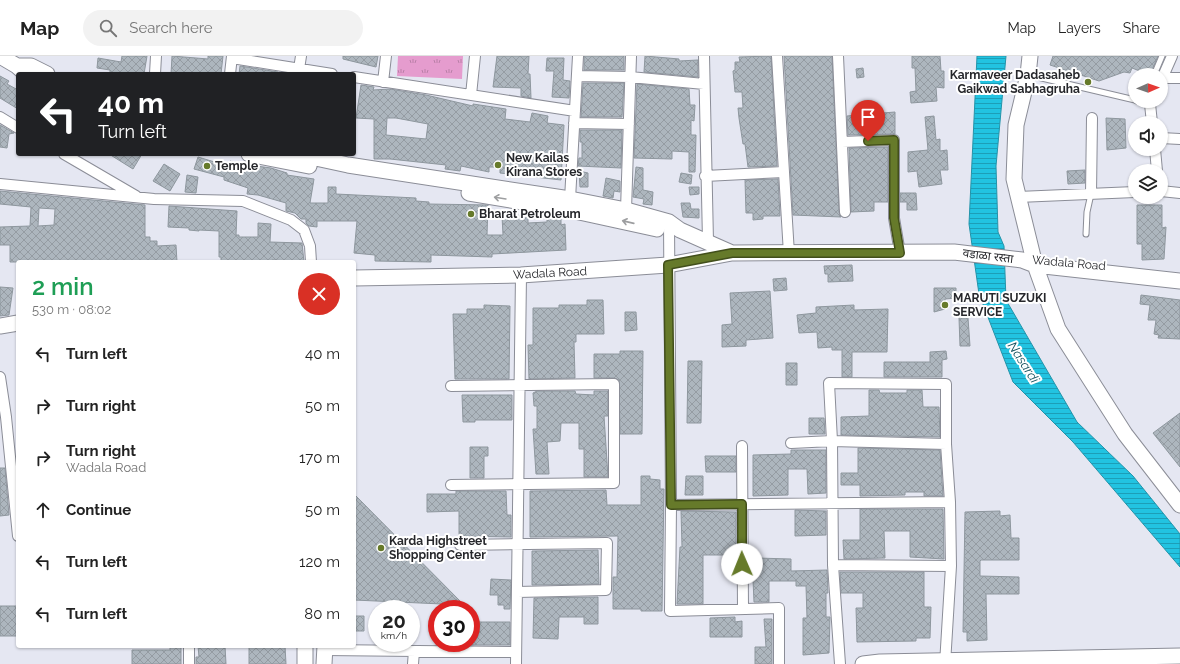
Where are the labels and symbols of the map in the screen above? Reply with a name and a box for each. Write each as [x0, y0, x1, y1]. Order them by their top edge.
place label: Karmaveer Dadasaheb Gaikwad Sabhagruha [950, 68, 1080, 96]
north arrow [1128, 68, 1168, 108]
marker: Karmaveer Dadasaheb Gaikwad Sabhagruha [1083, 77, 1093, 87]
pin [851, 100, 885, 141]
place label: New Kailas Kirana Stores [506, 151, 582, 179]
place label: Temple [215, 159, 258, 173]
marker: New Kailas Kirana Stores [493, 160, 503, 170]
marker: Temple [202, 161, 212, 171]
one-way arrow [494, 194, 507, 202]
place label: Bharat Petroleum [479, 207, 581, 221]
marker: Bharat Petroleum [466, 209, 476, 219]
one-way arrow [622, 218, 635, 226]
street label: वडाळा रस्ता [962, 246, 1015, 266]
street label: Wadala Road [1031, 253, 1107, 273]
street label: Wadala Road [513, 264, 587, 282]
place label: MARUTI SUZUKI SERVICE [953, 291, 1046, 319]
marker: MARUTI SUZUKI SERVICE [940, 300, 950, 310]
water label: Nasardi [1005, 339, 1043, 387]
place label: Karda Highstreet Shopping Center [389, 534, 487, 562]
marker: Karda Highstreet Shopping Center [376, 543, 386, 553]
position arrow [721, 543, 763, 585]
speed limit sign: 30 [428, 600, 480, 652]

